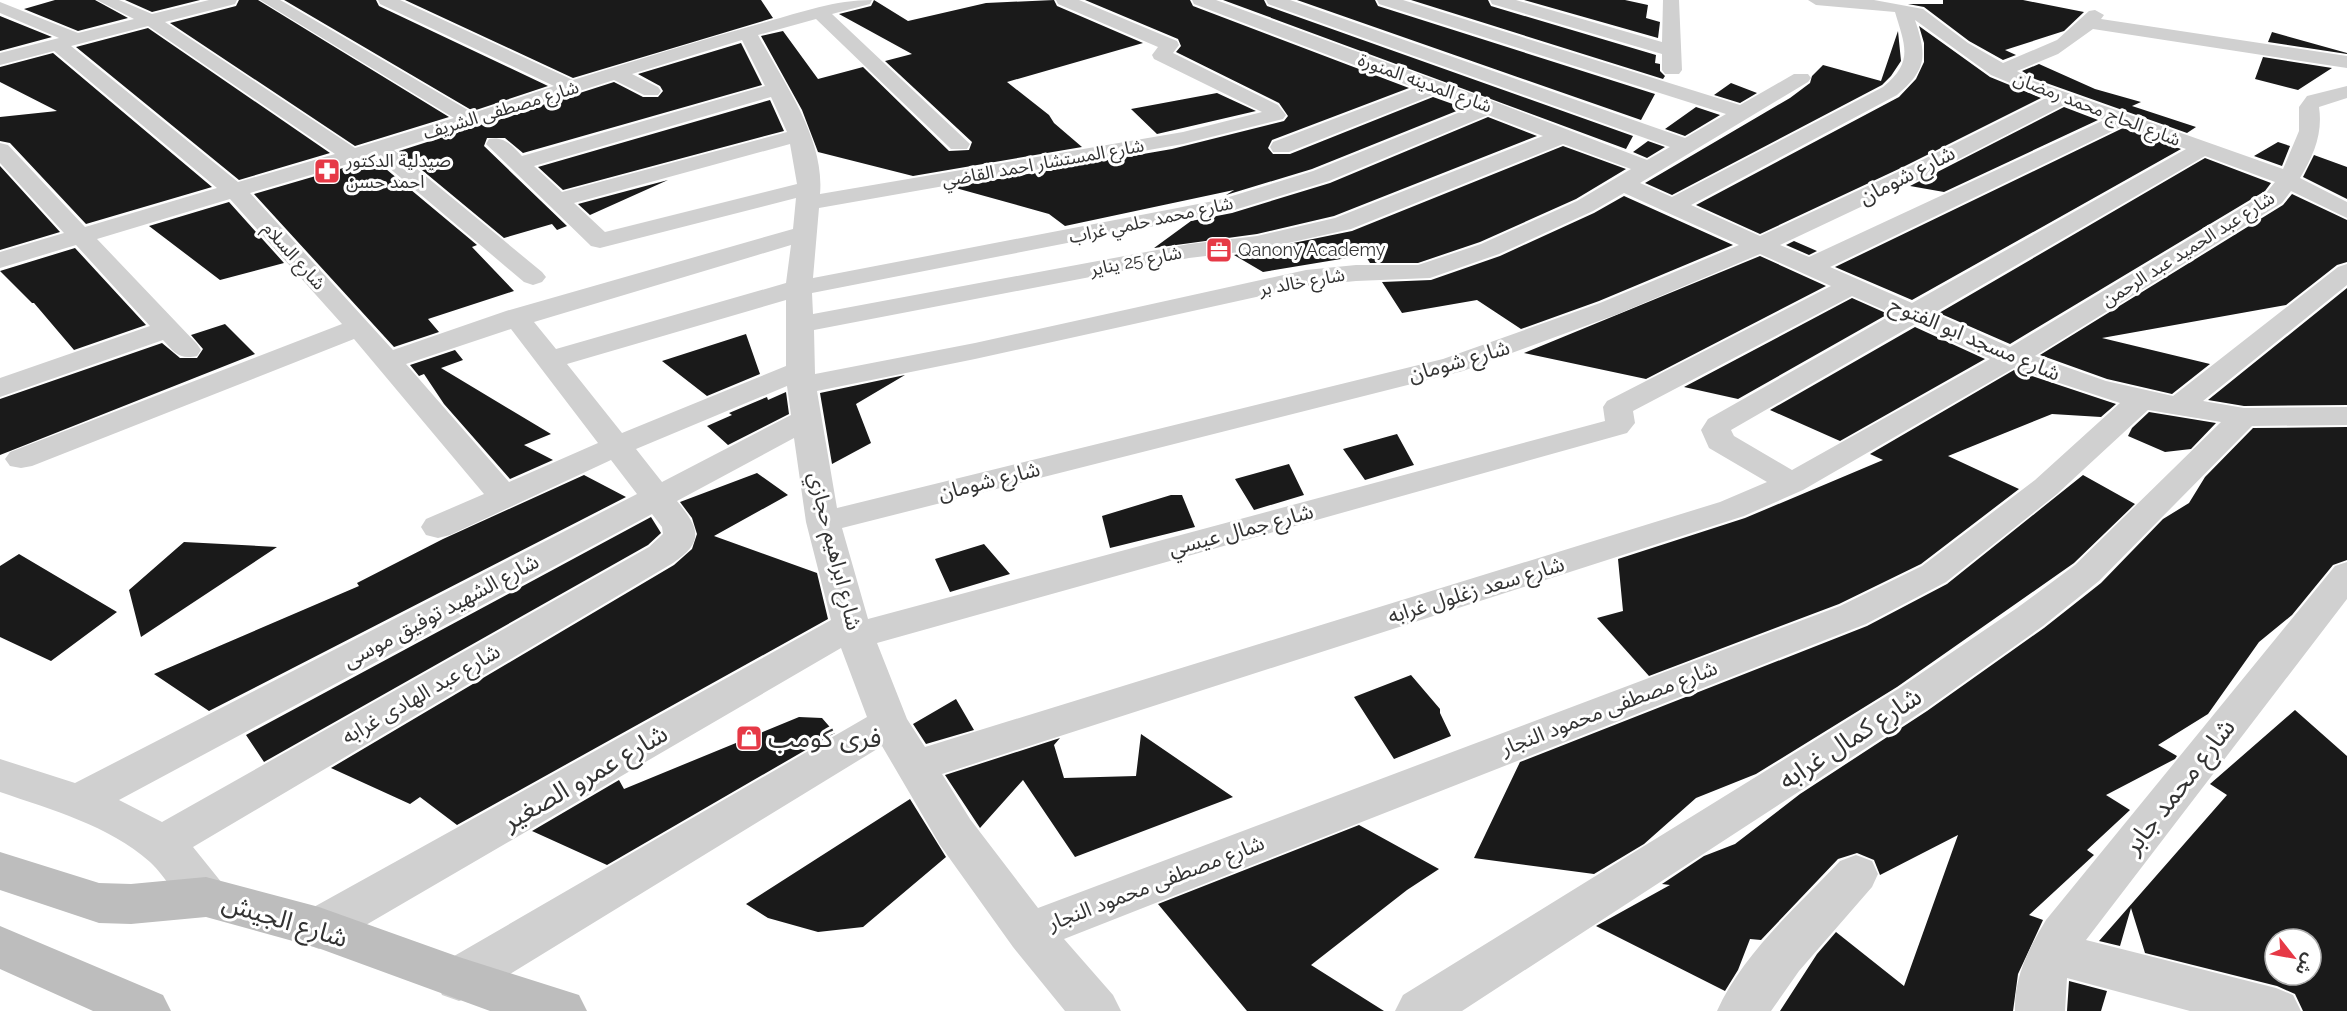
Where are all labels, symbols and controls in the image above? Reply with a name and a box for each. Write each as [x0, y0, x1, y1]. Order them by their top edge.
street label: شارع المدينه المنورة [1354, 49, 1495, 120]
street label: شارع الحاج محمد رمضان [2009, 67, 2184, 154]
street label: شارع مصطفى الشريف [420, 76, 582, 147]
street label: شارع المستشار احمد القاضي [940, 134, 1146, 195]
street label: شارع شومان [1855, 140, 1960, 212]
place label: صيدلية الدكتور احمد حسن [345, 150, 451, 193]
pharmacy icon: صيدلية الدكتور احمد حسن [312, 156, 342, 186]
street label: شارع عبد الحميد عبد الرحمن [2097, 187, 2280, 314]
street label: شارع محمد حلمي غراب [1067, 192, 1236, 251]
street label: شارع السلام [256, 218, 330, 296]
office icon: Qanony Academy [1204, 235, 1234, 265]
place label: Qanony Academy [1238, 239, 1386, 260]
street label: شارع 25 يناير [1087, 241, 1184, 284]
street label: شارع خالد بر [1257, 264, 1347, 303]
street label: شارع مسجد ابو الفتوح [1885, 291, 2064, 389]
street label: شارع شومان [1405, 334, 1513, 390]
street label: شارع شومان [935, 456, 1043, 508]
street label: شارع ابراهيم حجازي [800, 469, 867, 634]
street label: شارع جمال عيسي [1166, 498, 1317, 565]
street label: شارع الشهيد توفيق موسى [339, 548, 544, 675]
street label: شارع سعد زغلول غرابه [1385, 551, 1568, 631]
street label: شارع عبد الهادى غرابه [337, 638, 506, 752]
street label: شارع مصطفى محمود النجار [1496, 655, 1722, 764]
street label: شارع كمال غرابه [1773, 681, 1929, 799]
street label: شارع محمد جابر [2116, 712, 2244, 863]
street label: شارع عمرو الصغير [496, 718, 675, 840]
shop icon: فرى كومب [734, 723, 764, 753]
place label: فرى كومب [768, 723, 881, 753]
street label: شارع مصطفى محمود النجار [1043, 830, 1269, 939]
street label: شارع الجيش [218, 887, 351, 957]
north arrow [2263, 927, 2323, 987]
text: ش [2292, 950, 2319, 979]

